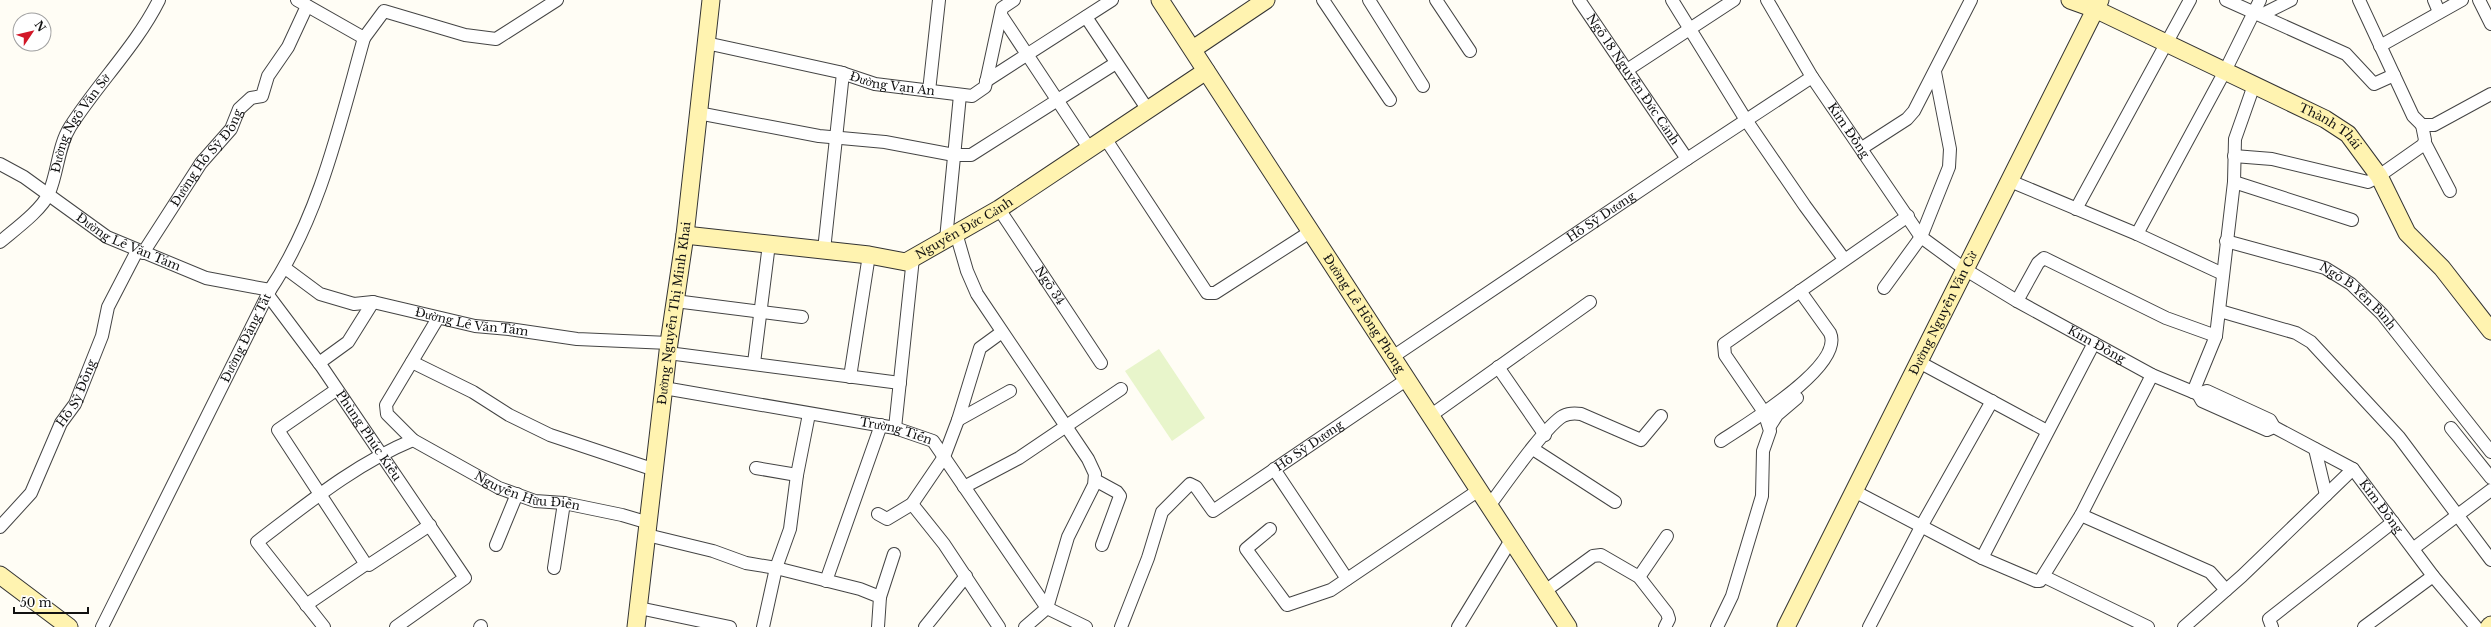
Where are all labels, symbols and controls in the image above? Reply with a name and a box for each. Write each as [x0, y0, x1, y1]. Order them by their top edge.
street label: Ngõ 18 Nguyễn Đức Cảnh [1584, 11, 1683, 148]
north arrow [12, 12, 52, 52]
text: N [31, 18, 49, 35]
street label: Đường Vạn An [848, 68, 936, 98]
street label: Đường Ngô Văn Sở [48, 70, 113, 174]
street label: Kim Đồng [1825, 100, 1873, 162]
street label: Thành Thái [2297, 100, 2365, 152]
street label: Đường Hồ Sỹ Đồng [167, 106, 246, 209]
street label: Hồ Sỹ Dương [1564, 188, 1638, 245]
street label: Nguyễn Đức Cảnh [913, 194, 1016, 262]
street label: Đường Lê Văn Tám [73, 209, 183, 274]
street label: Đường Nguyễn Thị Minh Khai [654, 221, 693, 406]
street label: Đường Nguyễn Văn Cừ [1905, 248, 1980, 377]
street label: Đường Lê Hồng Phong [1320, 251, 1409, 376]
street label: Ngõ B Yên Bình [2317, 258, 2400, 333]
street label: Ngõ 34 [1032, 263, 1068, 308]
street label: Đường Đặng Tất [217, 290, 274, 385]
street label: Đường Lê Văn Tám [414, 304, 530, 339]
street label: Kim Đồng [2065, 322, 2129, 366]
street label: Hồ Sỹ Đồng [53, 356, 99, 430]
street label: Phùng Phúc Kiều [333, 387, 405, 484]
street label: Trường Tiến [859, 414, 934, 447]
street label: Hồ Sỹ Dương [1272, 416, 1346, 474]
street label: Nguyễn Hữu Điền [472, 468, 582, 513]
street label: Kim Đồng [2356, 476, 2407, 537]
scale bar [14, 589, 88, 615]
text: 50 m [20, 595, 52, 610]

